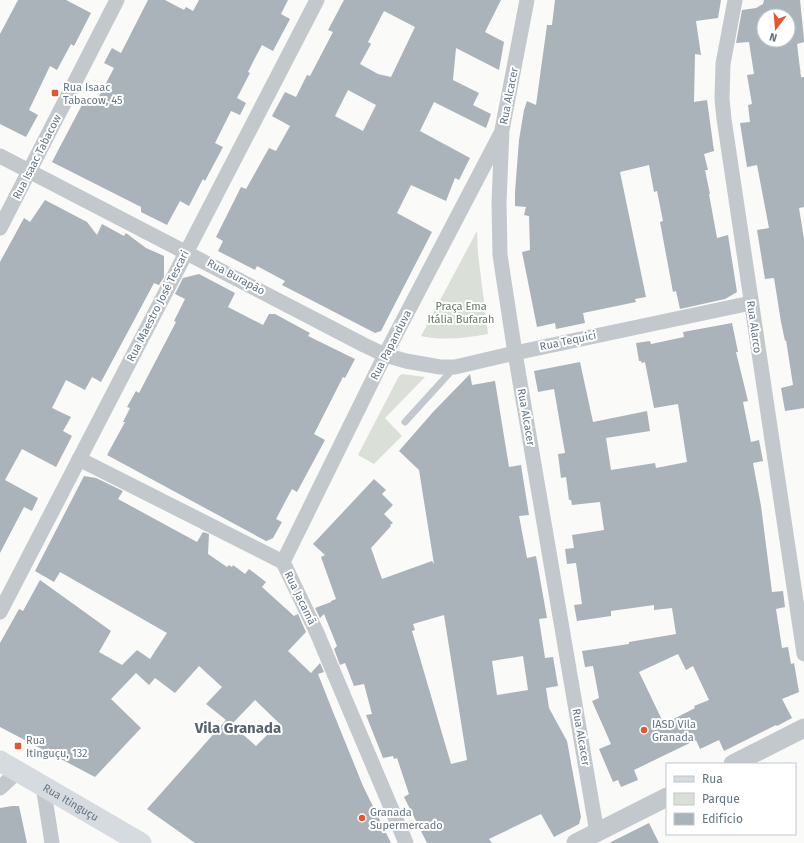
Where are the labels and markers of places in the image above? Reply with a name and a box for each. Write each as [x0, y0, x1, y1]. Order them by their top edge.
place label: Rua Isaac Tabacow, 45 [63, 81, 123, 107]
marker: Rua Isaac Tabacow, 45 [50, 88, 60, 98]
place label: IASD Vila Granada [652, 718, 696, 744]
marker: IASD Vila Granada [639, 725, 649, 735]
place label: Rua Itinguçu, 132 [26, 734, 87, 760]
marker: Rua Itinguçu, 132 [13, 741, 23, 751]
place label: Granada Supermercado [370, 806, 443, 832]
marker: Granada Supermercado [357, 813, 367, 823]

